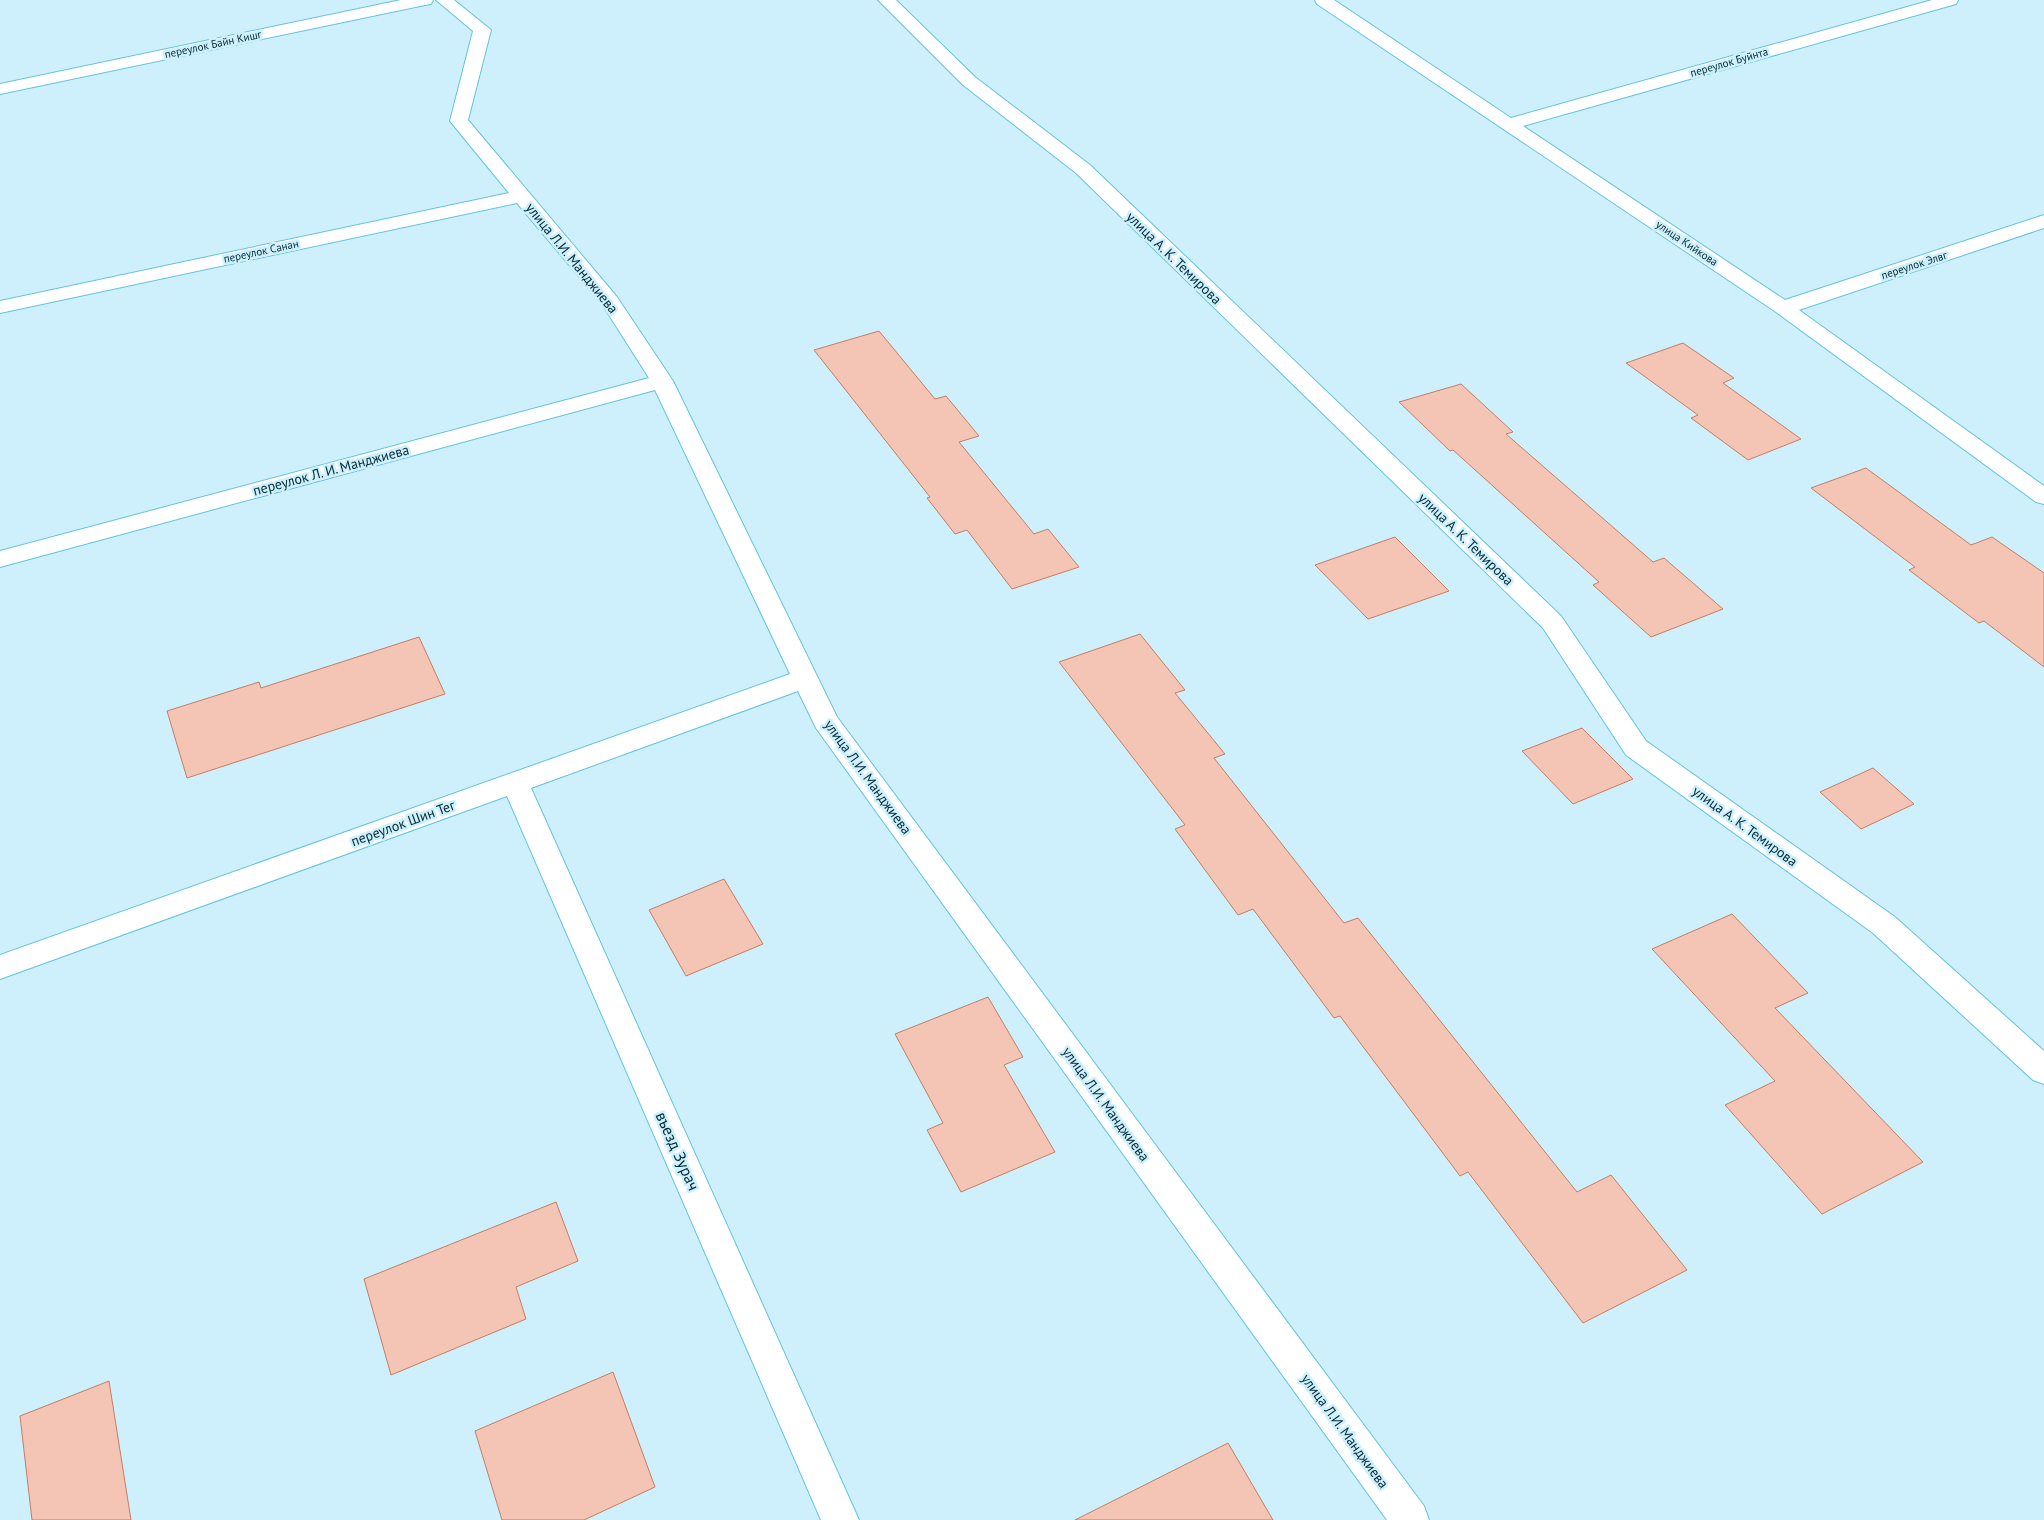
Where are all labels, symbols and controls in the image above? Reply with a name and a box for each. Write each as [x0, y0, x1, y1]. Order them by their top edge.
street label: переулок Байн Кишг [163, 27, 264, 61]
street label: переулок Буйнта [1688, 44, 1770, 80]
street label: улица Л.И. Манджиева [522, 199, 622, 317]
street label: улица А. К. Темирова [1123, 208, 1225, 308]
street label: улица Кийкова [1653, 217, 1721, 269]
street label: переулок Санан [222, 236, 300, 266]
street label: переулок Элвг [1879, 247, 1950, 282]
street label: переулок Л. И. Манджиева [251, 440, 411, 500]
street label: улица А. К. Темирова [1415, 489, 1517, 589]
street label: улица Л.И. Манджиева [820, 716, 916, 838]
street label: улица А. К. Темирова [1689, 782, 1801, 870]
street label: переулок Шин Тег [349, 796, 458, 850]
street label: улица Л.И. Манджиева [1058, 1043, 1154, 1165]
street label: въезд Зурач [652, 1108, 704, 1194]
street label: улица Л.И. Манджиева [1297, 1370, 1393, 1492]

